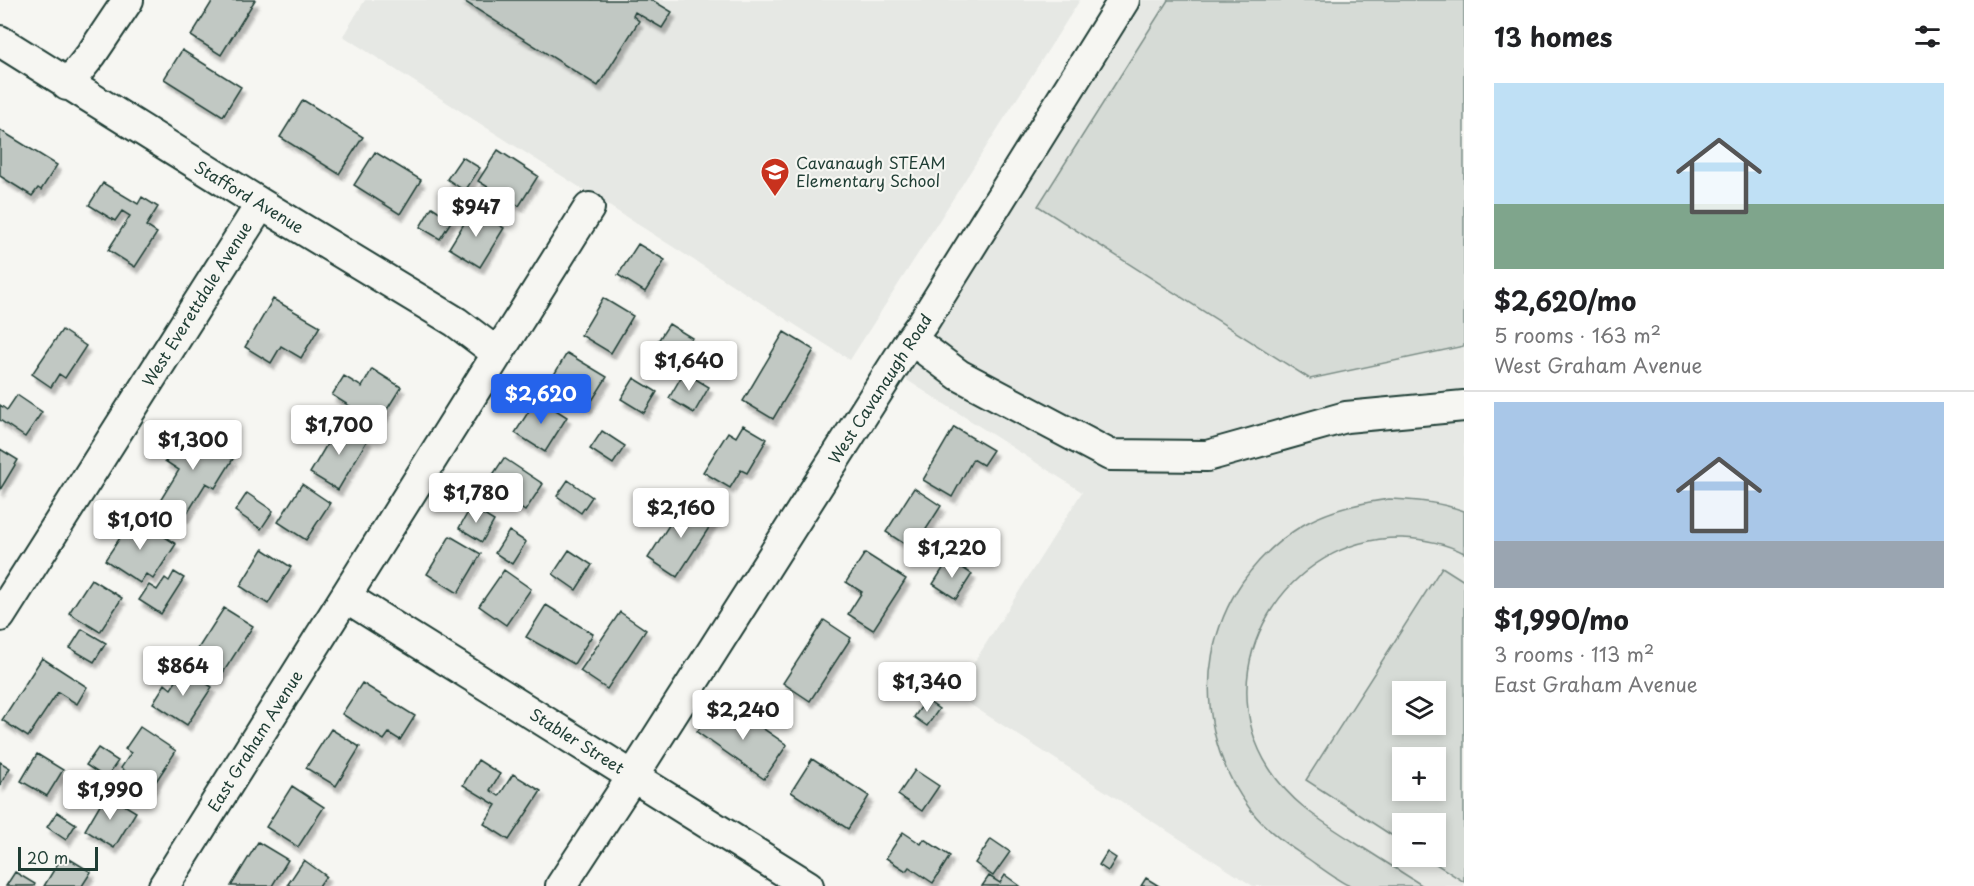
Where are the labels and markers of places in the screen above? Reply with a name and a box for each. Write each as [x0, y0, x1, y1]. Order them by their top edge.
place label: Cavanaugh STEAM Elementary School [796, 150, 946, 192]
school or university icon: Cavanaugh STEAM Elementary School [759, 156, 791, 198]
pin: $947 [440, 187, 512, 238]
pin: $1,640 [640, 341, 738, 392]
pin: $2,620 [492, 374, 590, 425]
pin: $1,700 [290, 405, 388, 456]
pin: $1,300 [144, 420, 242, 471]
pin: $1,780 [427, 473, 525, 524]
pin: $2,160 [632, 488, 730, 539]
pin: $1,010 [91, 500, 189, 551]
pin: $1,220 [903, 528, 1001, 579]
pin: $864 [147, 646, 219, 697]
pin: $1,340 [878, 662, 976, 713]
pin: $2,240 [694, 690, 792, 741]
pin: $1,990 [61, 770, 159, 821]

